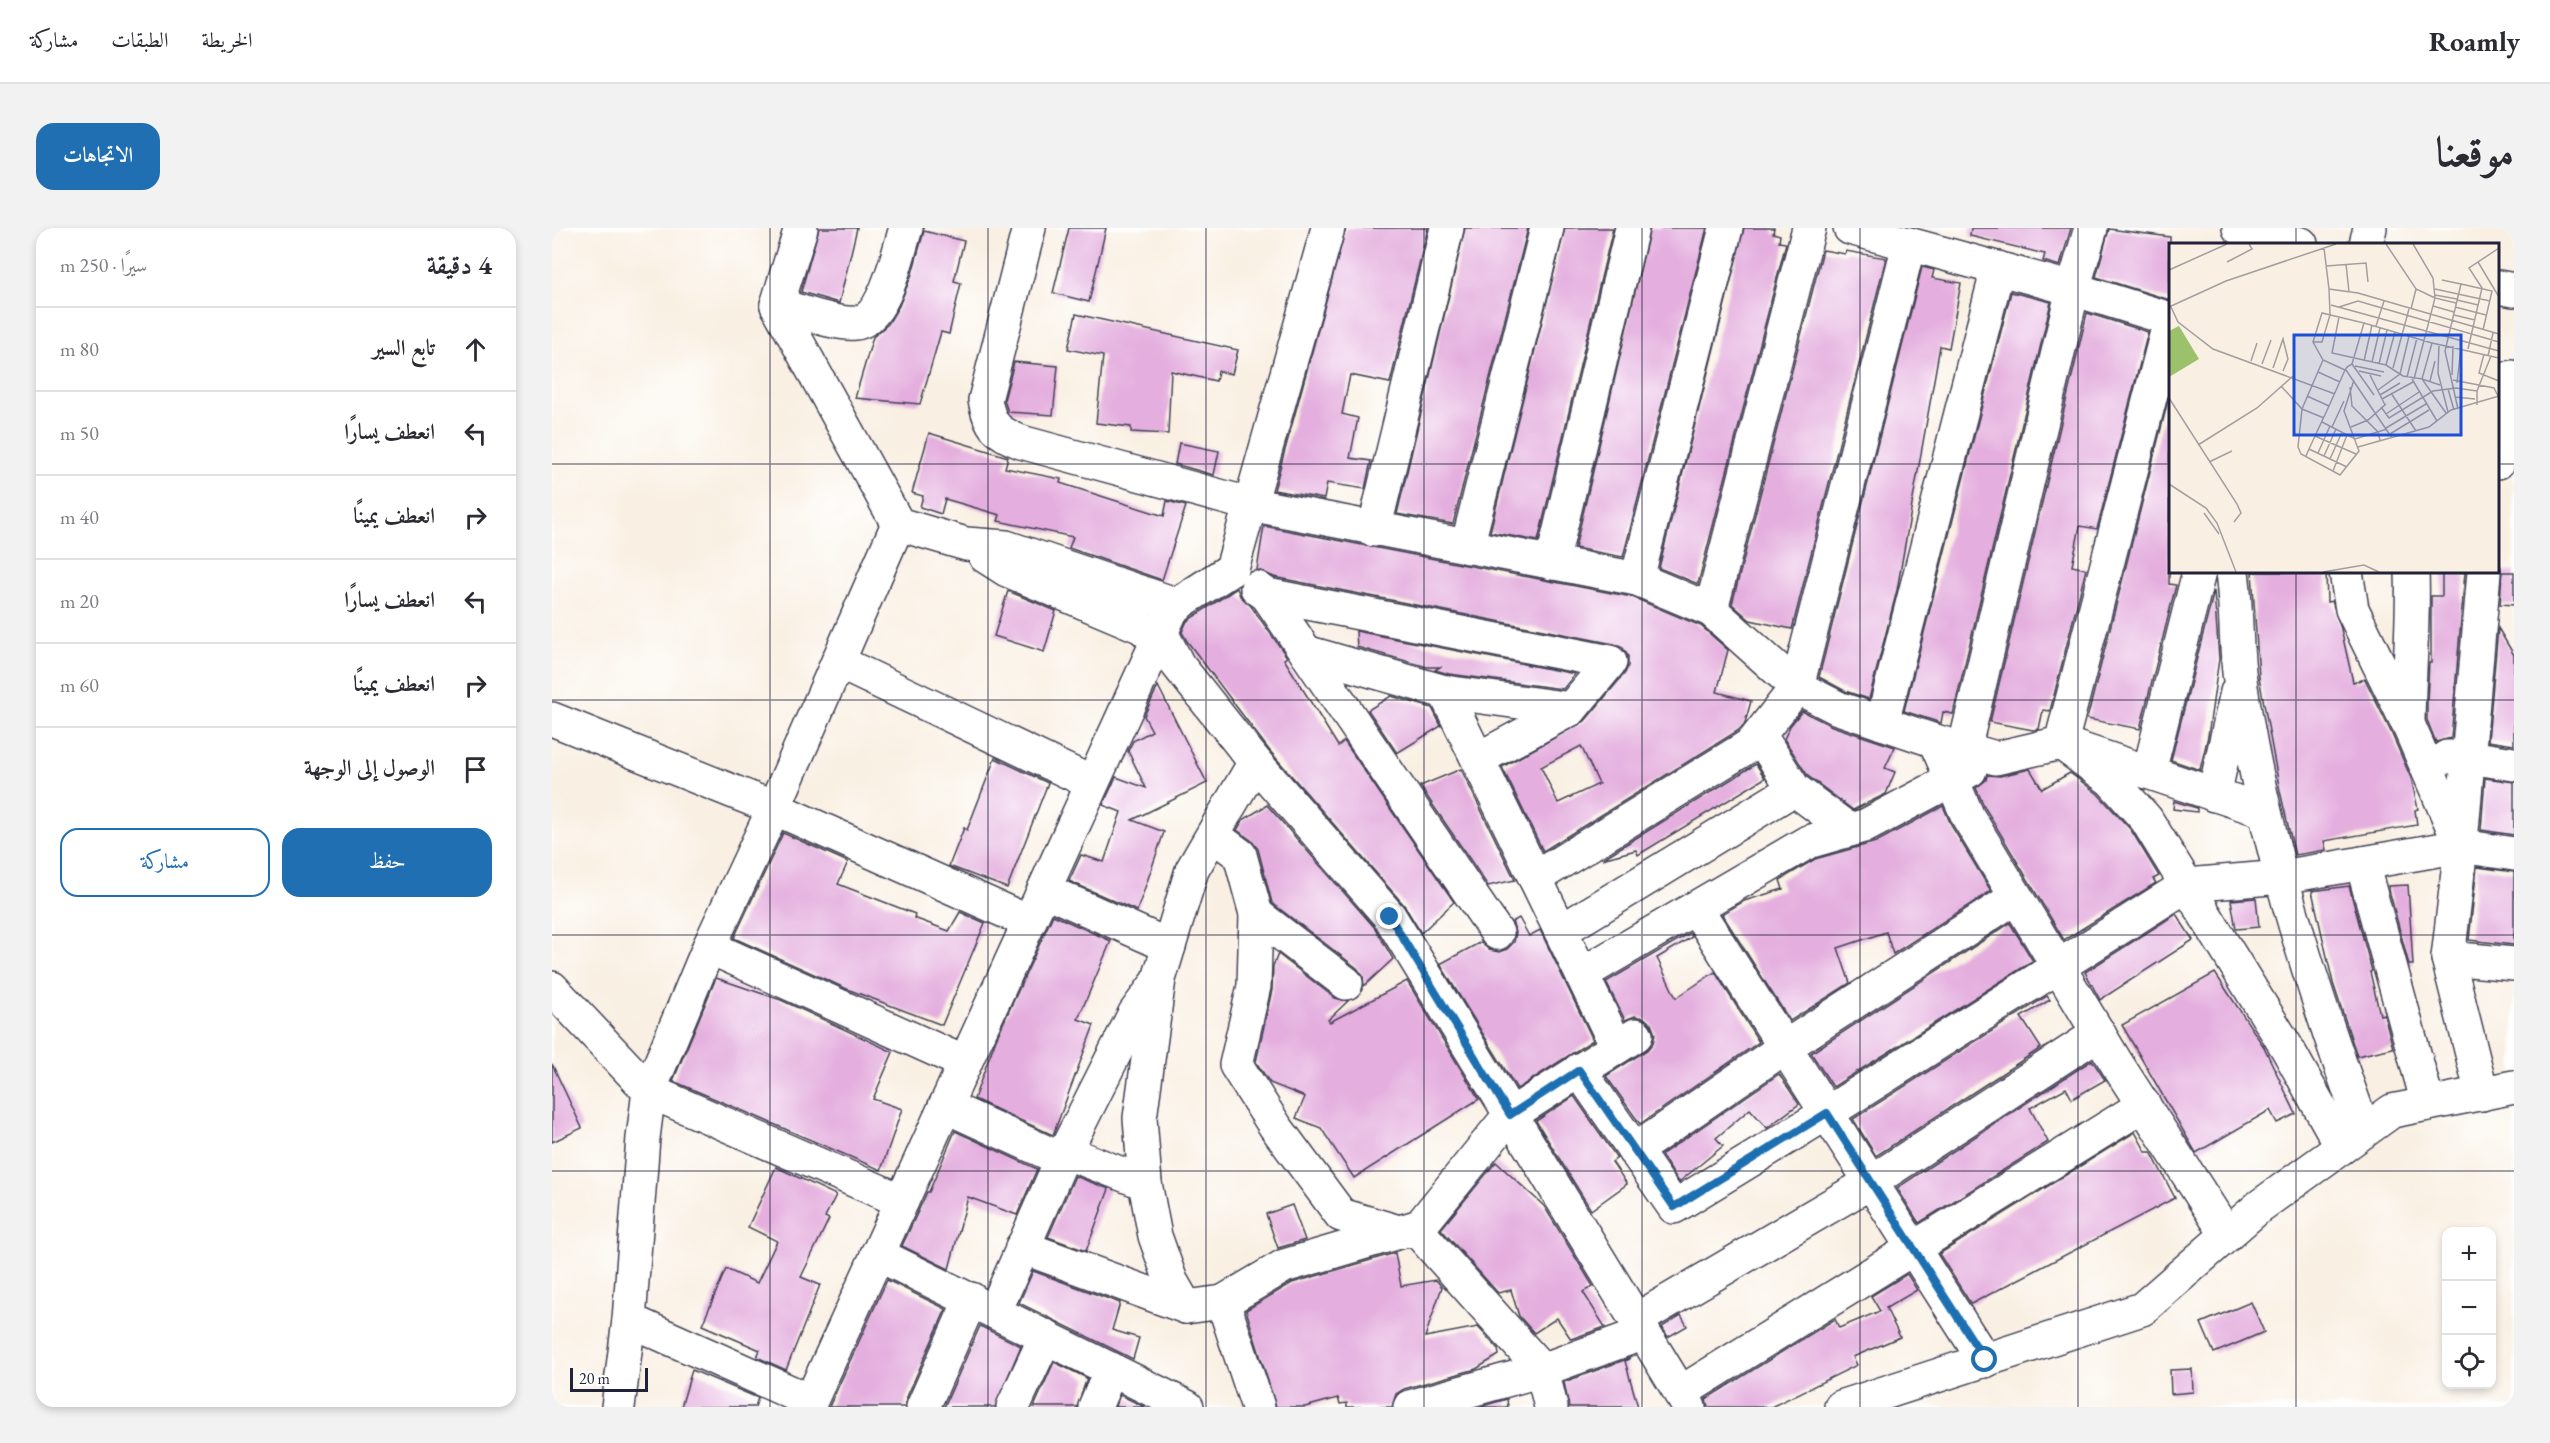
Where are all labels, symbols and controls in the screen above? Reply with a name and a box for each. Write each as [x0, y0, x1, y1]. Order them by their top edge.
text: Roamly [2429, 23, 2520, 59]
text: مشاركة [30, 26, 78, 53]
text: الطبقات [111, 26, 168, 53]
text: الخريطة [201, 26, 253, 53]
button: الاتجاهات [36, 123, 160, 190]
text: موقعنا [2436, 124, 2514, 179]
inset map [2169, 243, 2499, 573]
text: 4 دقيقة [427, 248, 492, 282]
text: سيرًا · 250 m [60, 252, 147, 278]
text: تابع السير [372, 333, 435, 362]
icon: ahead [459, 333, 492, 366]
text: 80 m [60, 336, 99, 362]
text: انعطف يسارًا [344, 417, 435, 446]
icon: left [459, 417, 492, 450]
text: 50 m [60, 420, 99, 446]
text: انعطف يمينًا [353, 501, 435, 530]
icon: right [459, 501, 492, 534]
text: 40 m [60, 504, 99, 530]
text: انعطف يسارًا [344, 585, 435, 614]
icon: left [459, 585, 492, 618]
text: 20 m [60, 588, 99, 614]
text: انعطف يمينًا [353, 669, 435, 698]
icon: right [459, 669, 492, 702]
text: 60 m [60, 672, 99, 698]
text: الوصول إلى الوجهة [304, 753, 435, 782]
icon: arrive [459, 753, 492, 786]
button: مشاركة [60, 828, 270, 897]
button: حفظ [282, 828, 492, 897]
route end [1376, 903, 1402, 929]
map controls [2442, 1227, 2496, 1389]
button: + [2442, 1227, 2496, 1281]
button: − [2442, 1281, 2496, 1335]
button: locate [2442, 1335, 2496, 1389]
route start [1971, 1346, 1997, 1372]
scale bar [570, 1365, 648, 1392]
text: 20 m [579, 1368, 610, 1389]

